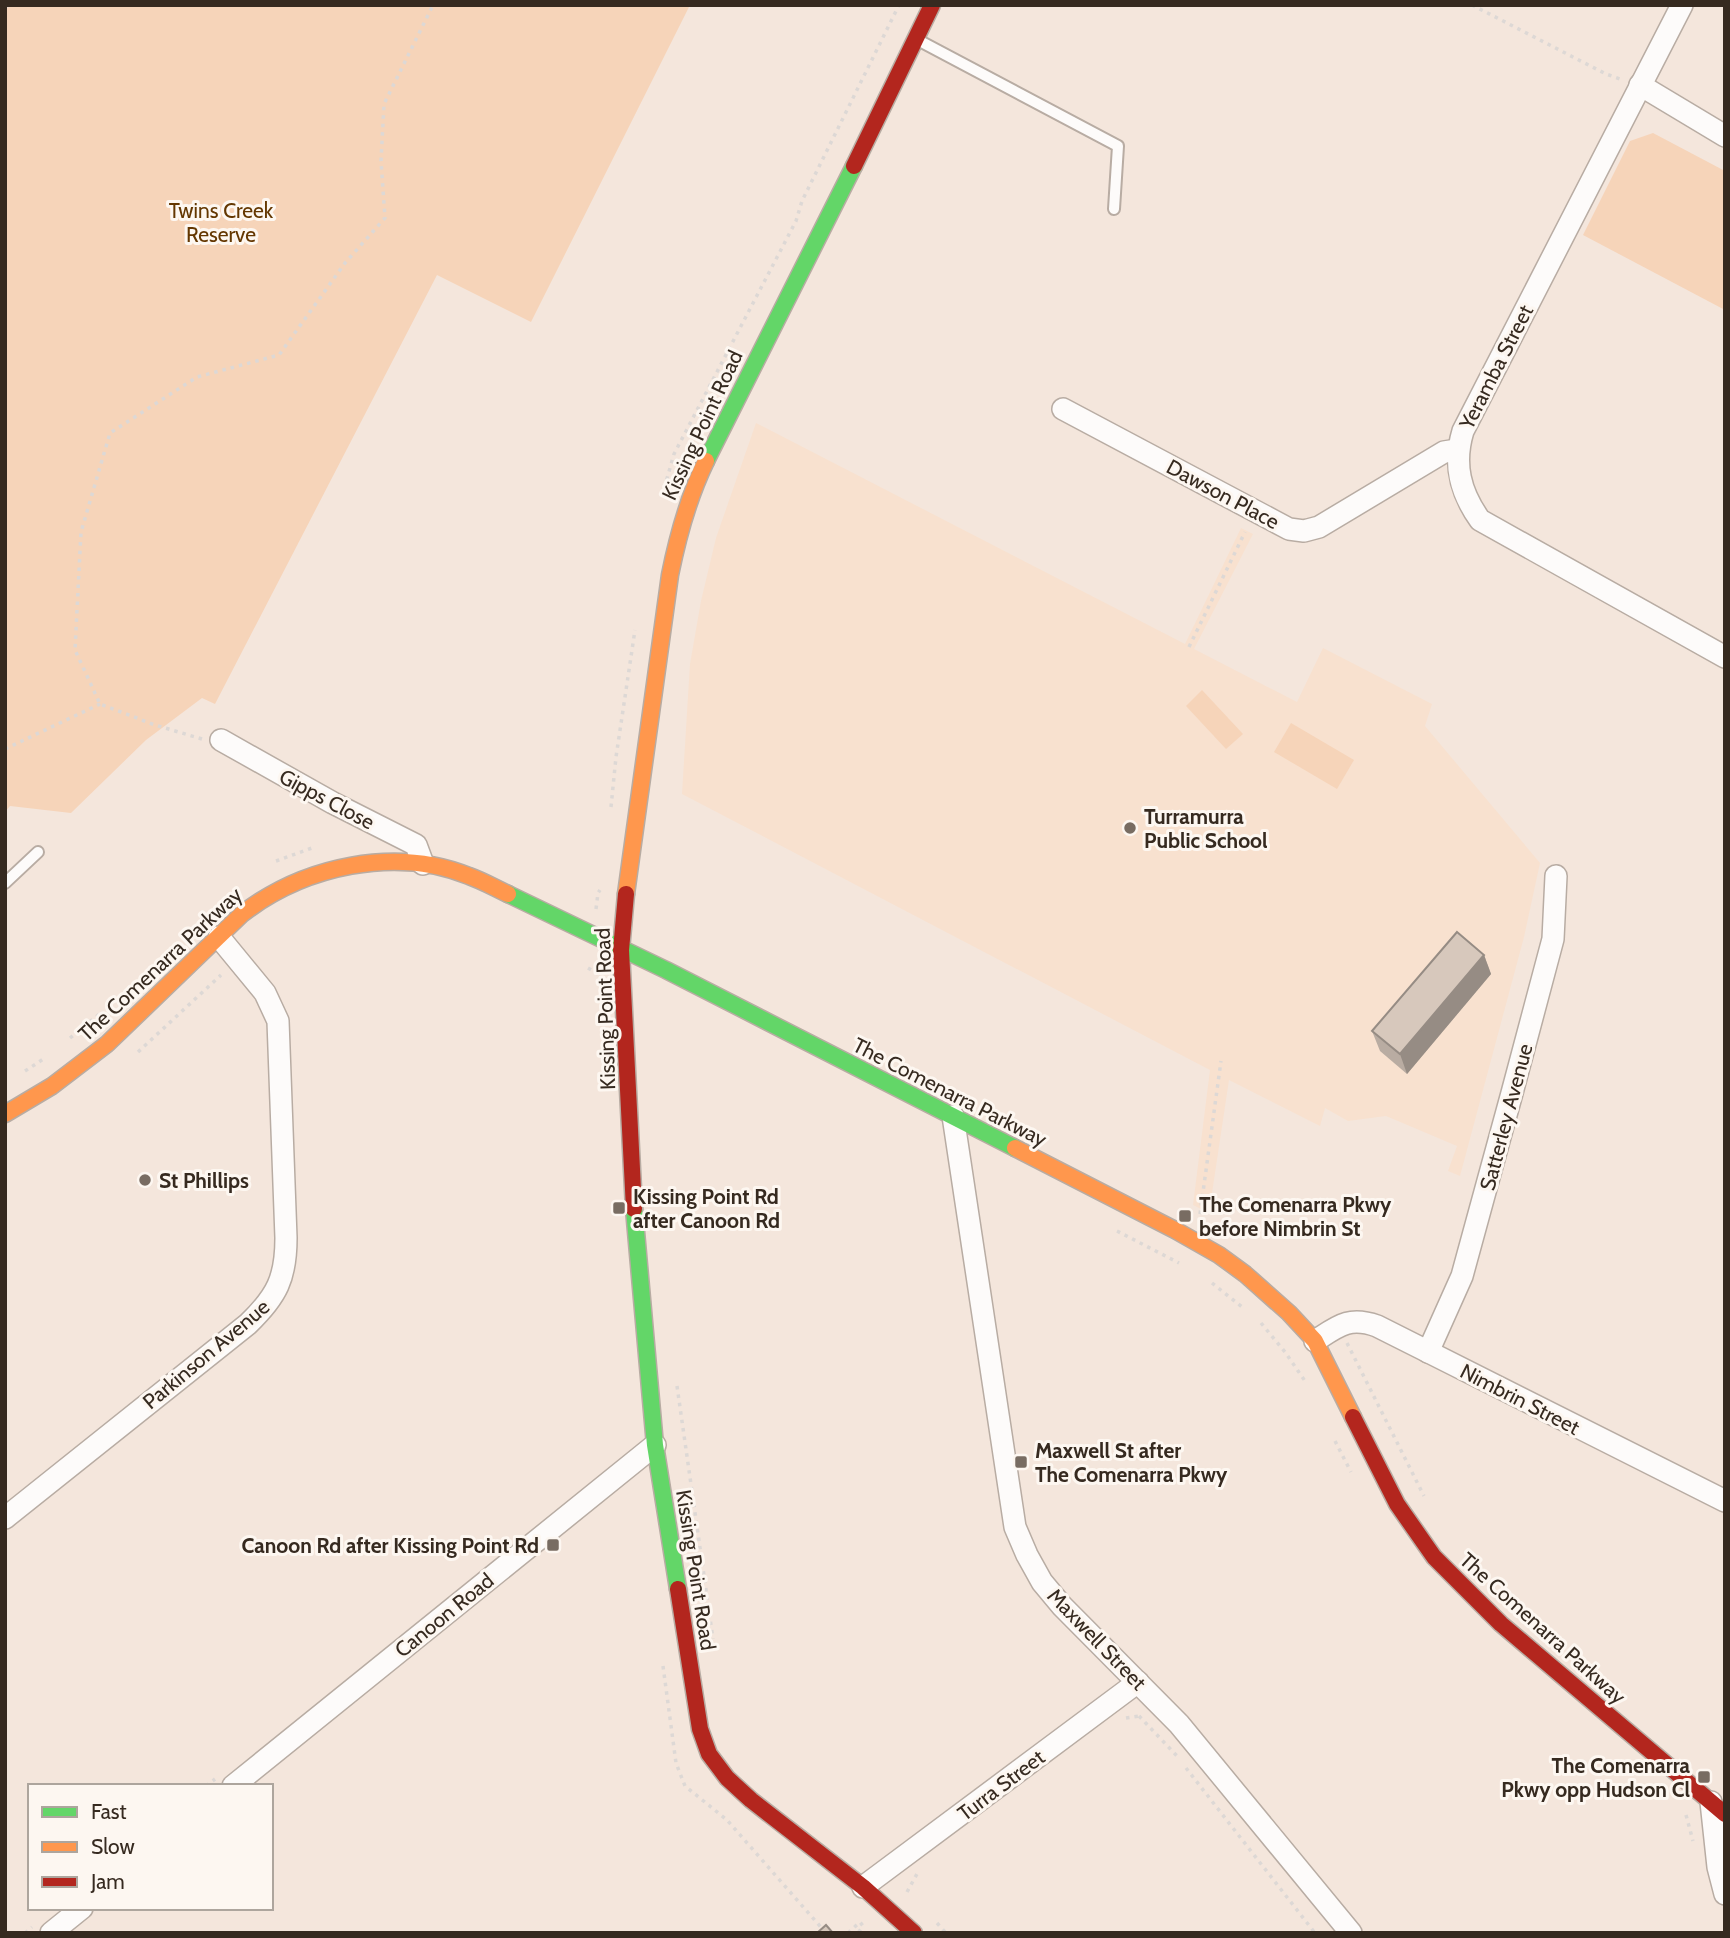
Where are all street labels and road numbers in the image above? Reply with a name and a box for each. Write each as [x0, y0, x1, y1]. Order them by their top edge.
street label: Yeramba Street [1453, 301, 1538, 434]
street label: Kissing Point Road [656, 346, 748, 504]
street label: Dawson Place [1162, 454, 1284, 534]
street label: Gipps Close [275, 764, 379, 835]
street label: The Comenarra Parkway [73, 882, 247, 1046]
street label: Kissing Point Road [590, 927, 620, 1091]
street label: The Comenarra Parkway [849, 1032, 1051, 1152]
street label: Satterley Avenue [1474, 1041, 1538, 1193]
street label: Parkinson Avenue [138, 1294, 274, 1414]
street label: Nimbrin Street [1456, 1358, 1584, 1440]
street label: Kissing Point Road [671, 1488, 721, 1652]
street label: The Comenarra Parkway [1455, 1547, 1631, 1709]
street label: Canoon Road [390, 1568, 498, 1662]
street label: Maxwell Street [1042, 1583, 1152, 1695]
street label: Turra Street [953, 1744, 1049, 1826]

